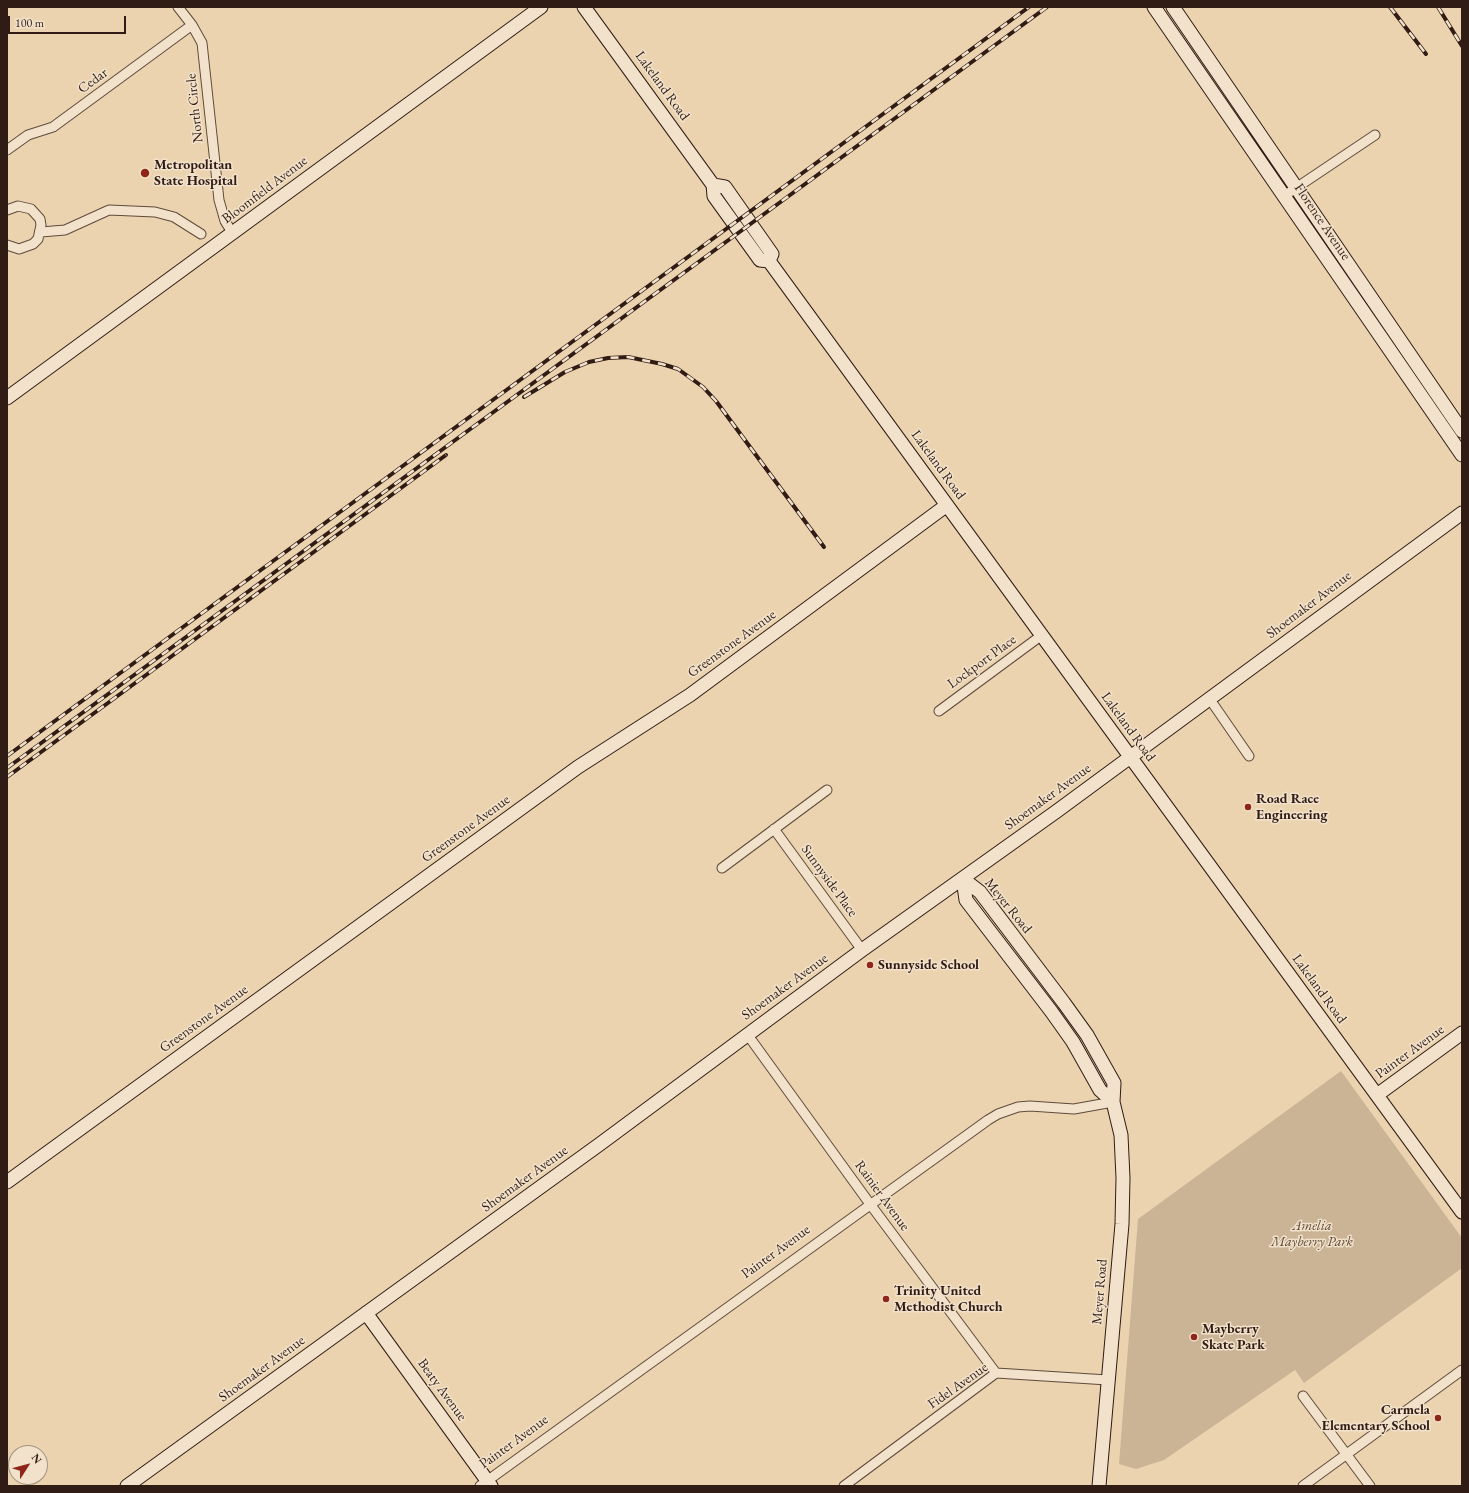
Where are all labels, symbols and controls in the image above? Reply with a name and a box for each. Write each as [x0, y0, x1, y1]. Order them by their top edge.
scale bar [10, 8, 128, 34]
text: 100 m [15, 15, 44, 31]
street label: Lakeland Road [631, 48, 693, 124]
street label: Cedar [75, 65, 111, 97]
street label: North Circle [183, 72, 207, 144]
street label: Bloomfield Avenue [219, 152, 311, 228]
place label: Metropolitan State Hospital [154, 157, 237, 190]
marker: Metropolitan State Hospital [139, 167, 151, 179]
street label: Florence Avenue [1290, 180, 1354, 264]
street label: Lakeland Road [907, 427, 969, 503]
street label: Shoemaker Avenue [1263, 568, 1355, 642]
street label: Greenstone Avenue [685, 606, 779, 682]
street label: Lockport Place [944, 631, 1020, 693]
street label: Lakeland Road [1097, 689, 1159, 765]
street label: Shoemaker Avenue [1002, 760, 1094, 834]
street label: Greenstone Avenue [419, 791, 513, 867]
place label: Road Race Engineering [1256, 791, 1328, 824]
marker: Road Race Engineering [1243, 802, 1253, 812]
street label: Sunnyside Place [797, 842, 861, 920]
street label: Meyer Road [981, 875, 1035, 937]
street label: Shoemaker Avenue [739, 950, 831, 1024]
street label: Lakeland Road [1288, 951, 1350, 1027]
place label: Sunnyside School [878, 957, 979, 973]
marker: Sunnyside School [865, 960, 875, 970]
street label: Greenstone Avenue [157, 981, 251, 1057]
street label: Painter Avenue [1372, 1021, 1448, 1083]
street label: Shoemaker Avenue [479, 1142, 571, 1216]
street label: Rainier Avenue [851, 1158, 913, 1234]
park label: Amelia Mayberry Park [1271, 1218, 1353, 1250]
street label: Painter Avenue [738, 1221, 814, 1283]
street label: Meyer Road [1089, 1258, 1111, 1326]
place label: Trinity United Methodist Church [894, 1283, 1003, 1316]
marker: Trinity United Methodist Church [881, 1294, 891, 1304]
place label: Mayberry Skate Park [1202, 1321, 1265, 1354]
street label: Shoemaker Avenue [216, 1332, 308, 1406]
marker: Mayberry Skate Park [1189, 1332, 1199, 1342]
street label: Beaty Avenue [414, 1356, 470, 1424]
street label: Fidel Avenue [925, 1359, 991, 1413]
place label: Carmela Elementary School [1322, 1402, 1430, 1434]
street label: Painter Avenue [476, 1411, 552, 1473]
marker: Carmela Elementary School [1433, 1413, 1443, 1423]
north arrow [8, 1445, 48, 1485]
text: N [29, 1451, 45, 1466]

